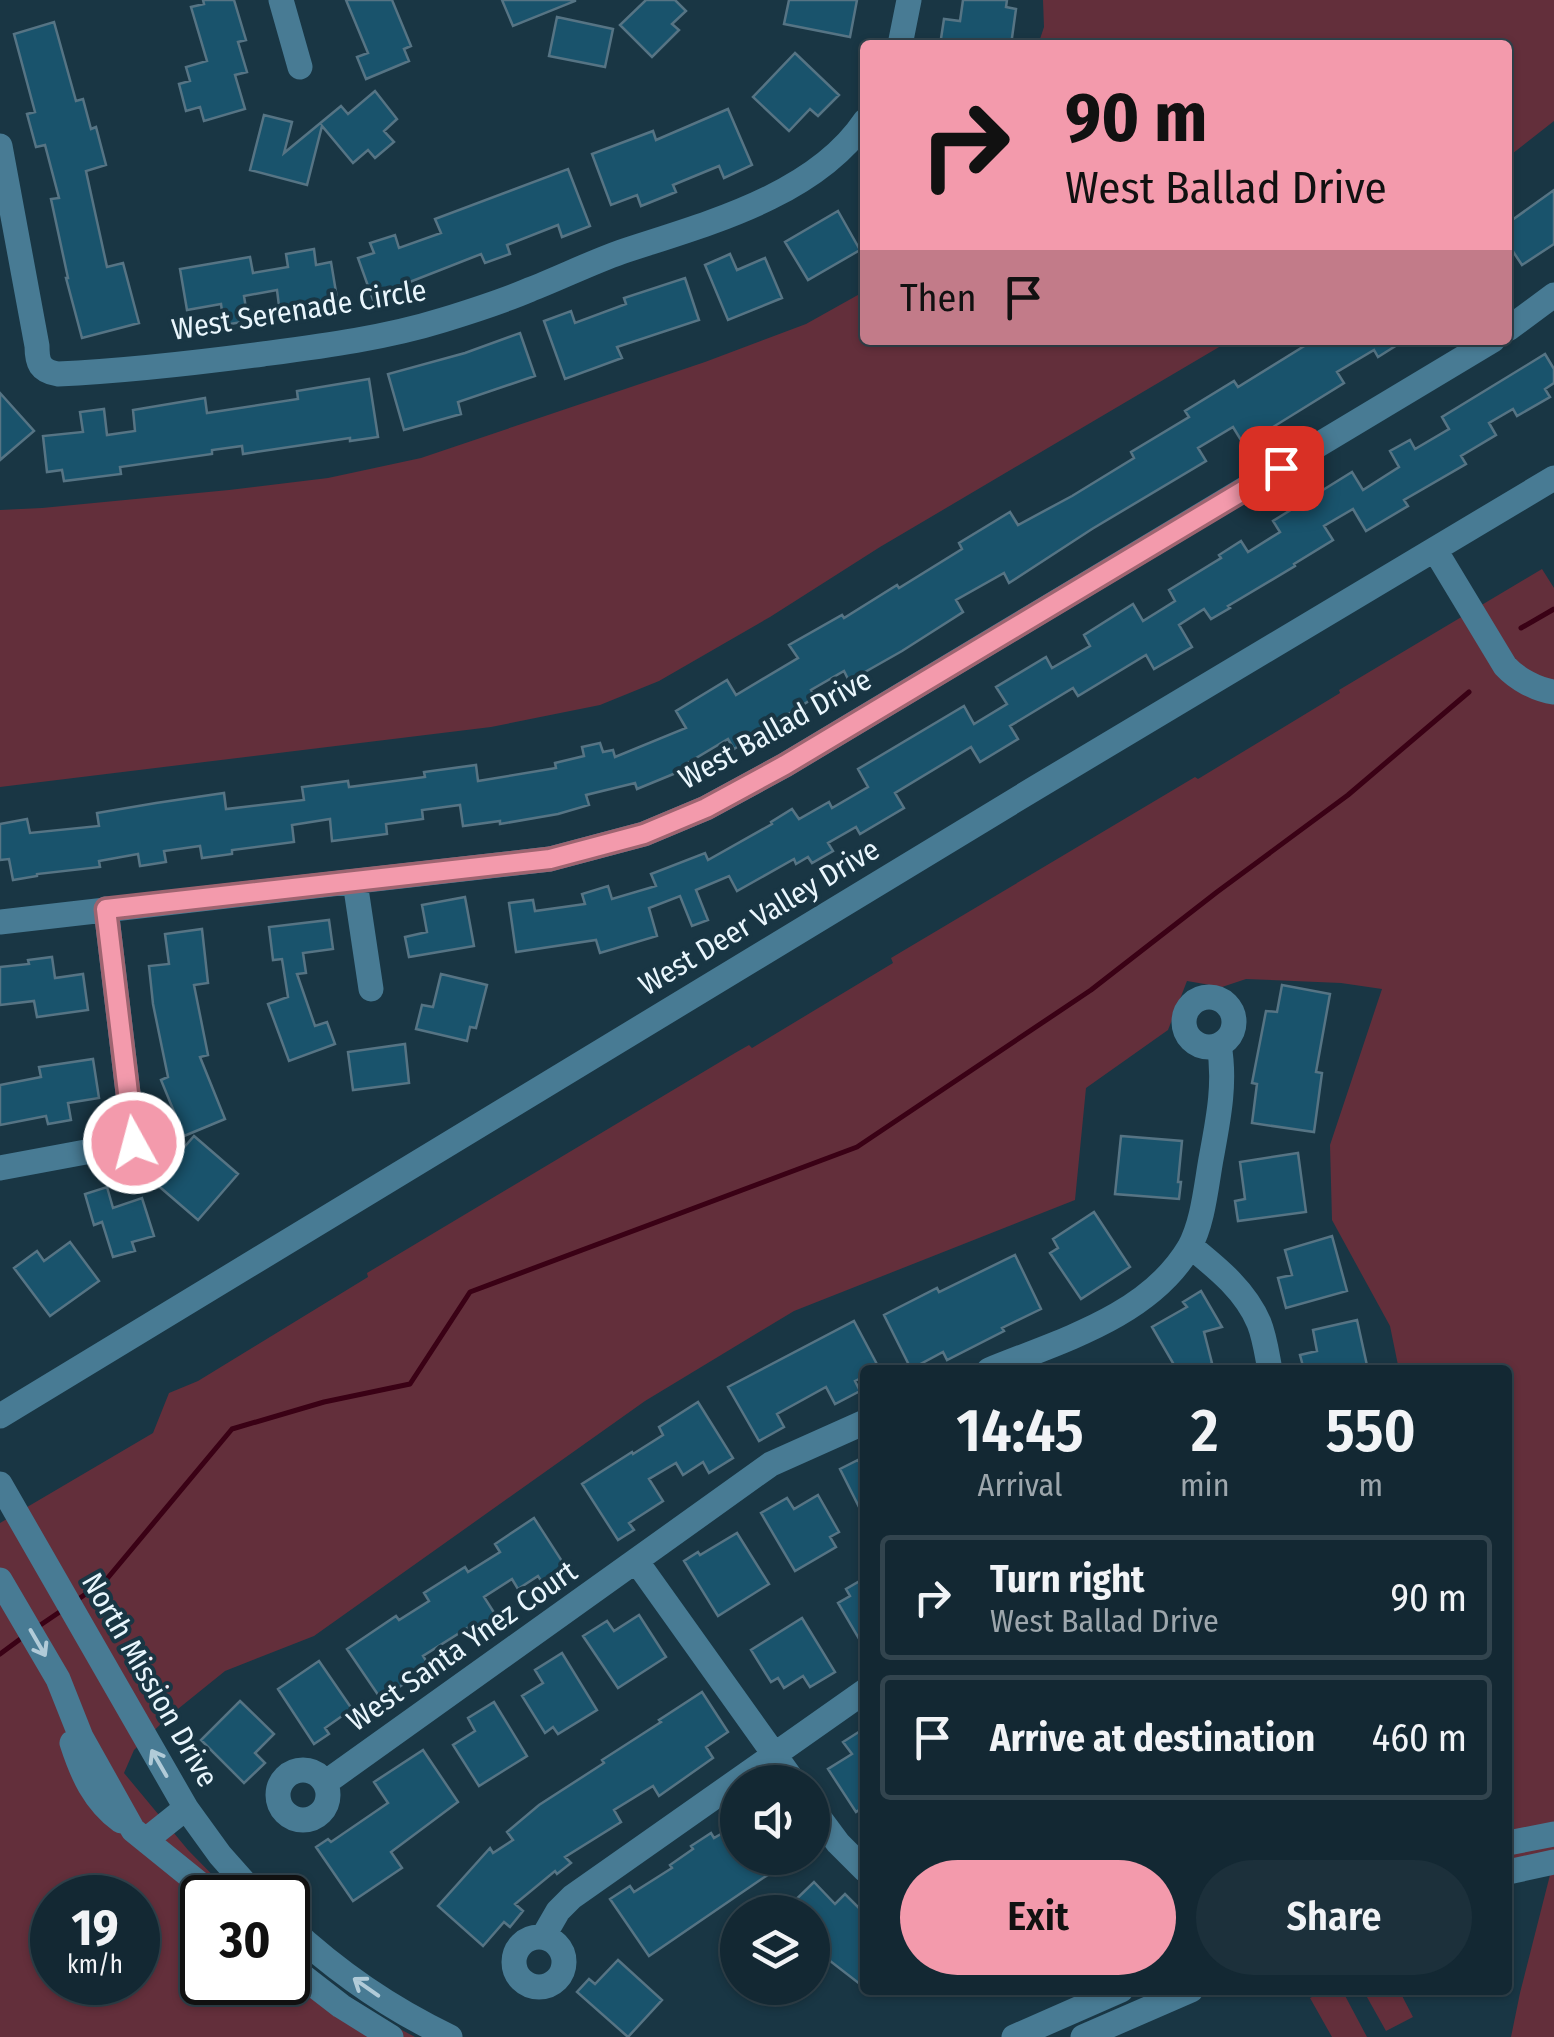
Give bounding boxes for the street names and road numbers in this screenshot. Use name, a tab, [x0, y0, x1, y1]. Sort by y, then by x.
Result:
street label: West Serenade Circle	[169, 272, 429, 348]
street label: West Ballad Drive	[672, 661, 878, 797]
street label: West Deer Valley Drive	[632, 831, 886, 1003]
street label: West Santa Ynez Court	[340, 1553, 584, 1739]
street label: North Mission Drive	[74, 1567, 226, 1793]

